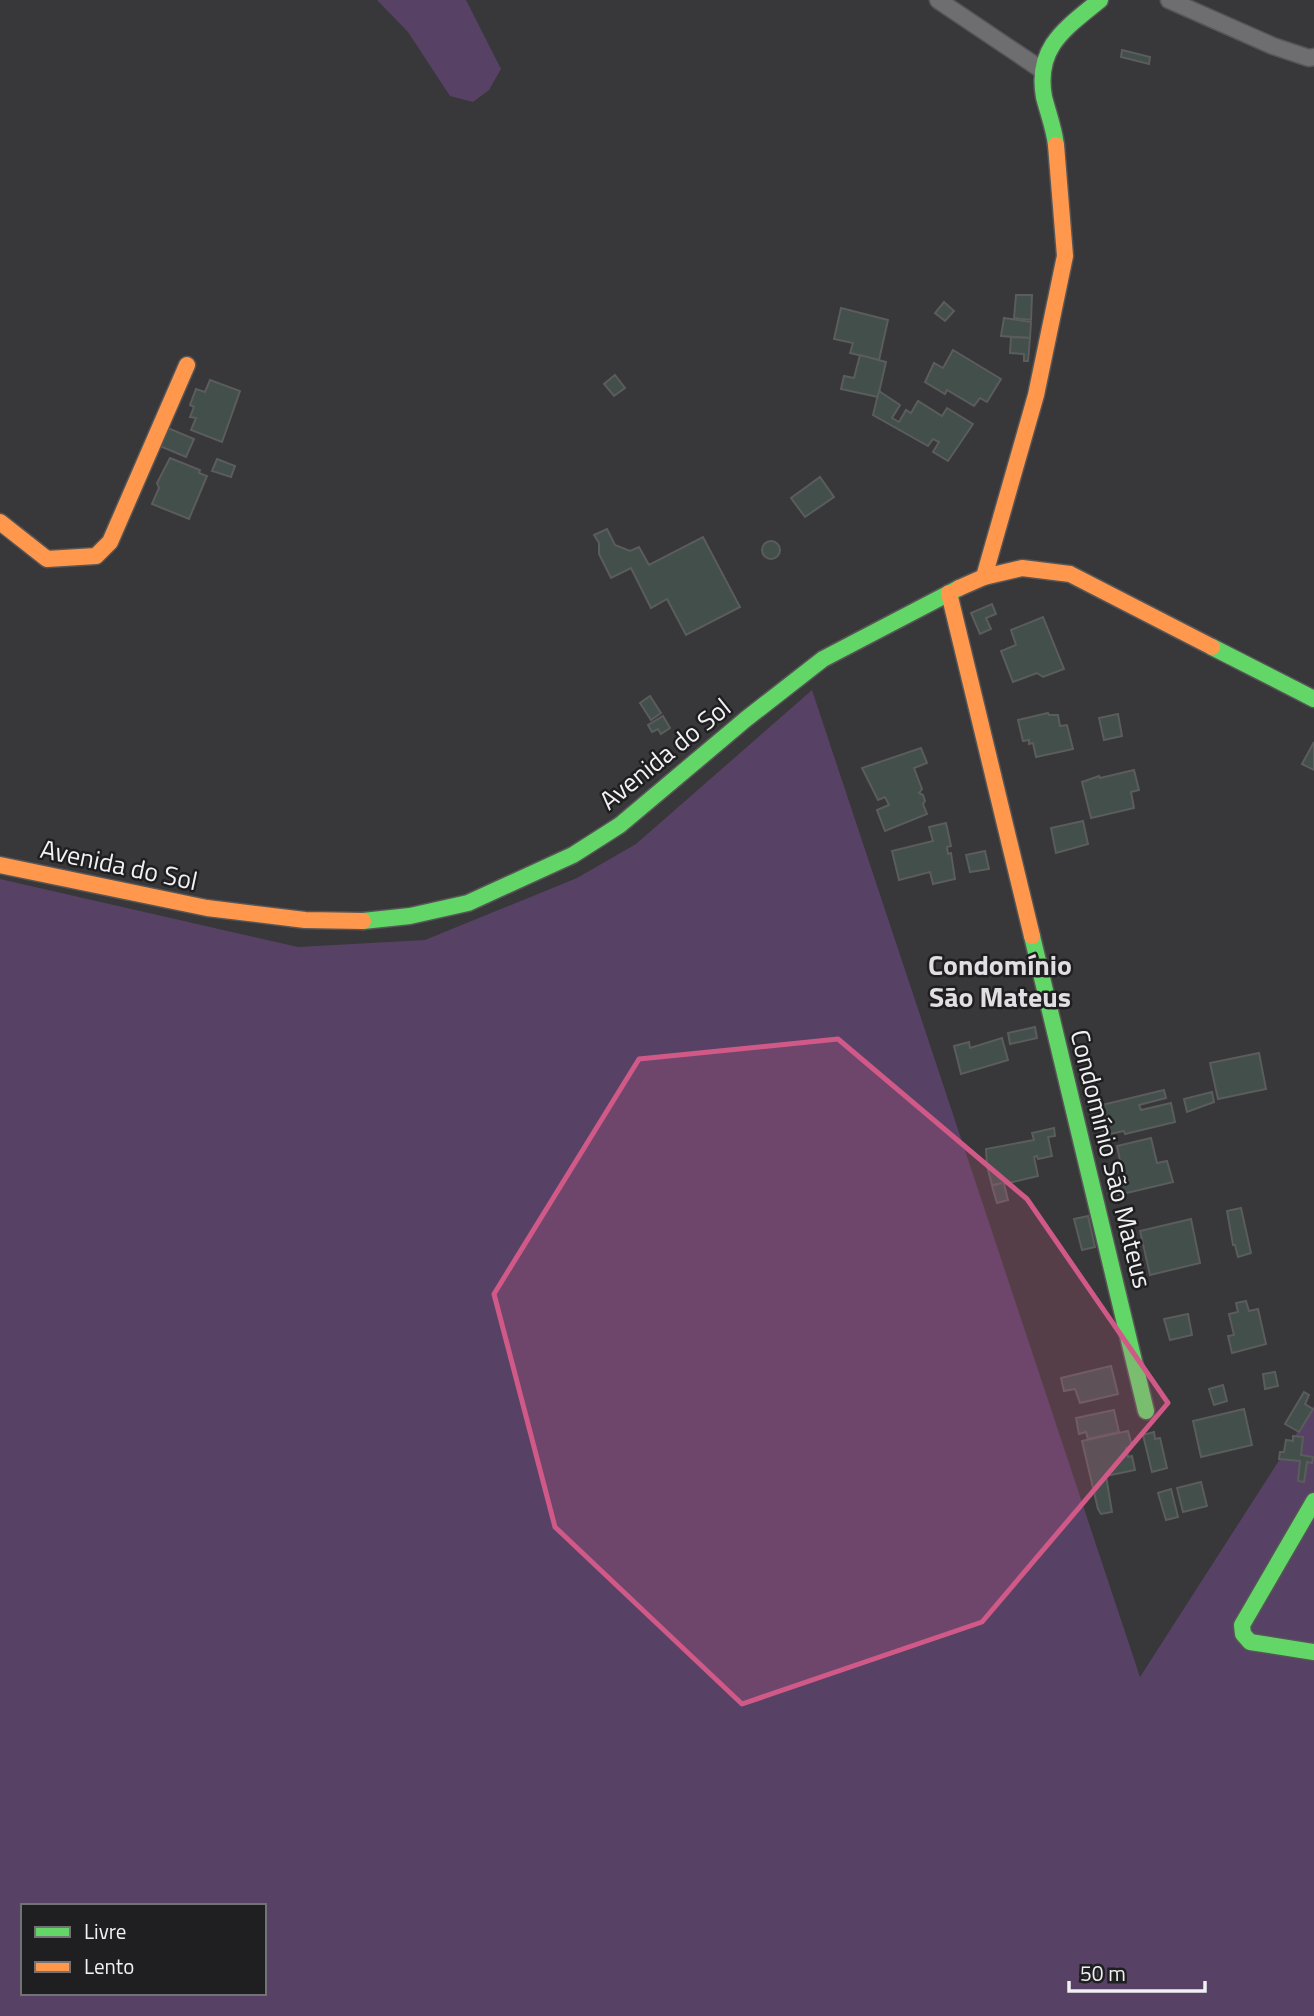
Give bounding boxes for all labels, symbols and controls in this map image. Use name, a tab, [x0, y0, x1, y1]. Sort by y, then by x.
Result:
street label: Avenida do Sol	[590, 688, 739, 819]
street label: Avenida do Sol	[37, 829, 201, 900]
district label: Condomínio São Mateus	[928, 943, 1072, 1018]
street label: Condomínio São Mateus	[1060, 1026, 1162, 1292]
legend	[21, 1904, 266, 1995]
text: Livre	[84, 1915, 126, 1947]
text: Lento	[84, 1950, 134, 1982]
scale bar	[1069, 1950, 1206, 1994]
text: 50 m	[1080, 1957, 1126, 1989]

